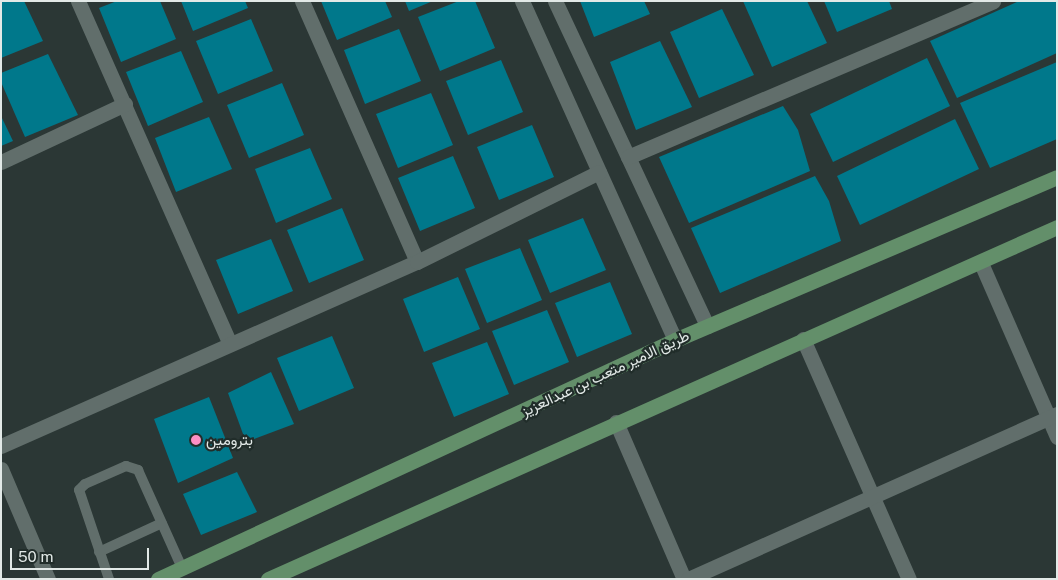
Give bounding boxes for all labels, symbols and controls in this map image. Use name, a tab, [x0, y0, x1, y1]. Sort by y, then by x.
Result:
street label: طريق الامير متعب بن عبدالعزيز	[518, 326, 692, 420]
place label: بترومين	[206, 431, 253, 449]
marker: بترومين	[190, 434, 202, 446]
scale bar	[12, 538, 151, 570]
text: 50 m	[18, 548, 53, 565]

